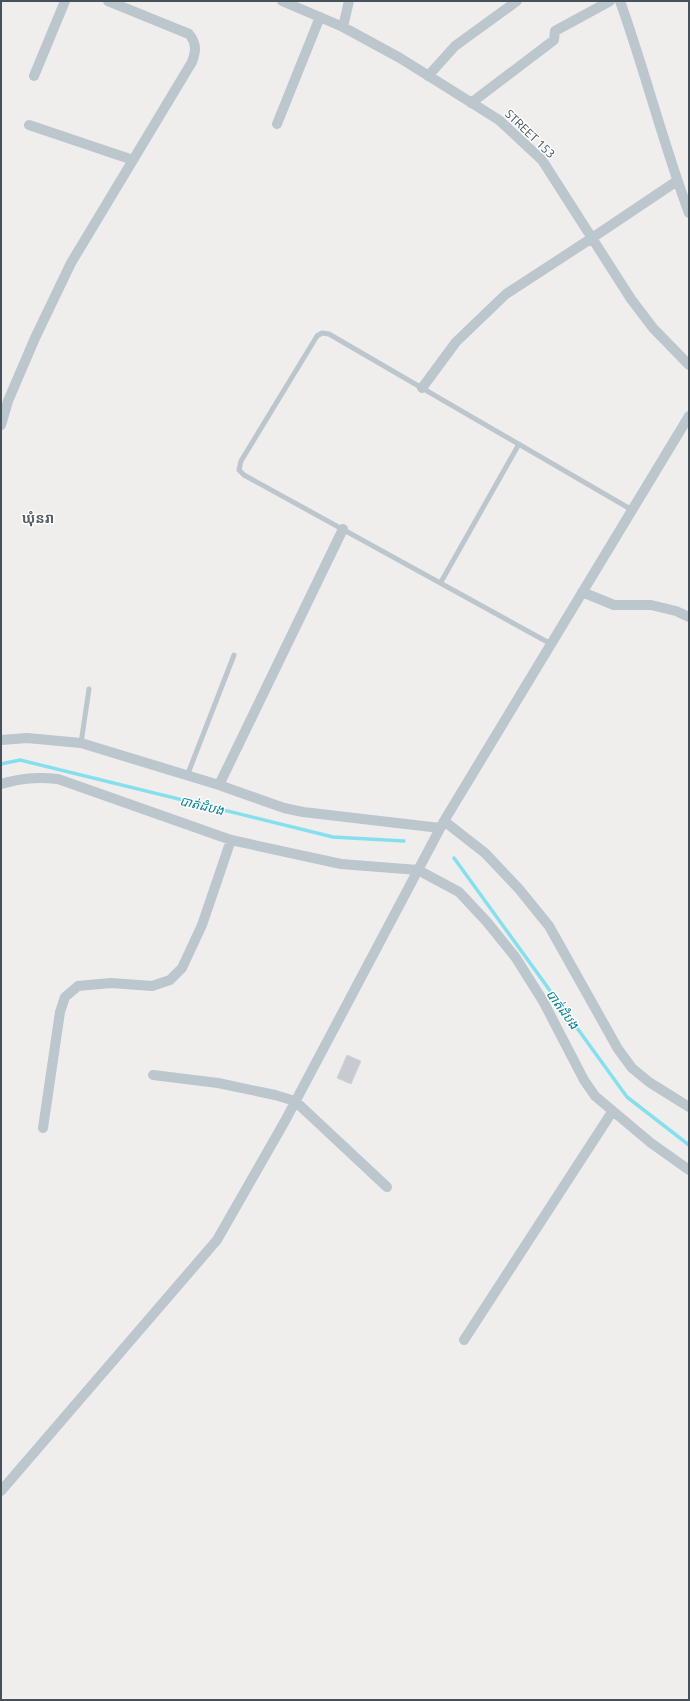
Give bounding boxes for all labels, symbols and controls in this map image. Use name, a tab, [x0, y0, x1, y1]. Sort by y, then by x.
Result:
street label: STREET 153	[503, 107, 558, 160]
district label: ឃុំនរា	[22, 510, 54, 527]
water label: បាត់ដំបង	[178, 793, 226, 817]
water label: បាត់ដំបង	[544, 987, 582, 1032]

